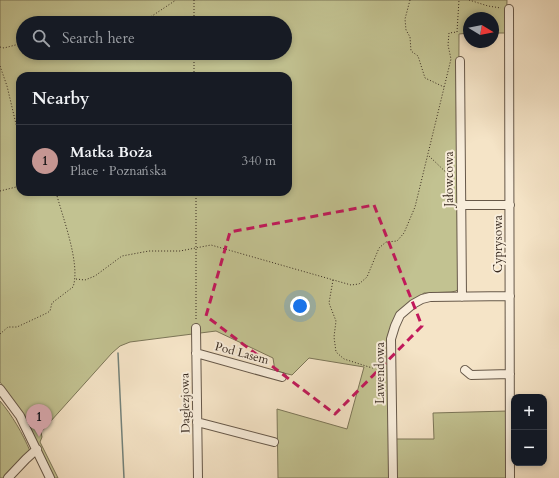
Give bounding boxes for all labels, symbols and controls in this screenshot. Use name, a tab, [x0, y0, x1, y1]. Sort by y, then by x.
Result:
north arrow	[463, 12, 499, 48]
search box	[16, 16, 292, 60]
icon: search	[30, 27, 52, 49]
text: Search here	[62, 28, 135, 48]
text: Nearby	[32, 87, 89, 110]
text: Matka Boża	[70, 142, 152, 162]
street label: Jałowcowa	[441, 150, 457, 209]
text: 1	[42, 152, 48, 170]
text: 340 m	[242, 152, 276, 170]
text: Place · Poznańska	[70, 162, 167, 180]
street label: Cyprysowa	[490, 214, 506, 273]
your location	[290, 296, 310, 316]
street label: Pod Lasem	[213, 338, 272, 368]
street label: Lawendowa	[372, 341, 388, 404]
street label: Daglezjowa	[176, 372, 194, 433]
map controls	[511, 394, 547, 466]
button: +	[511, 394, 547, 430]
pin: 1	[26, 404, 52, 437]
button: −	[511, 430, 547, 466]

